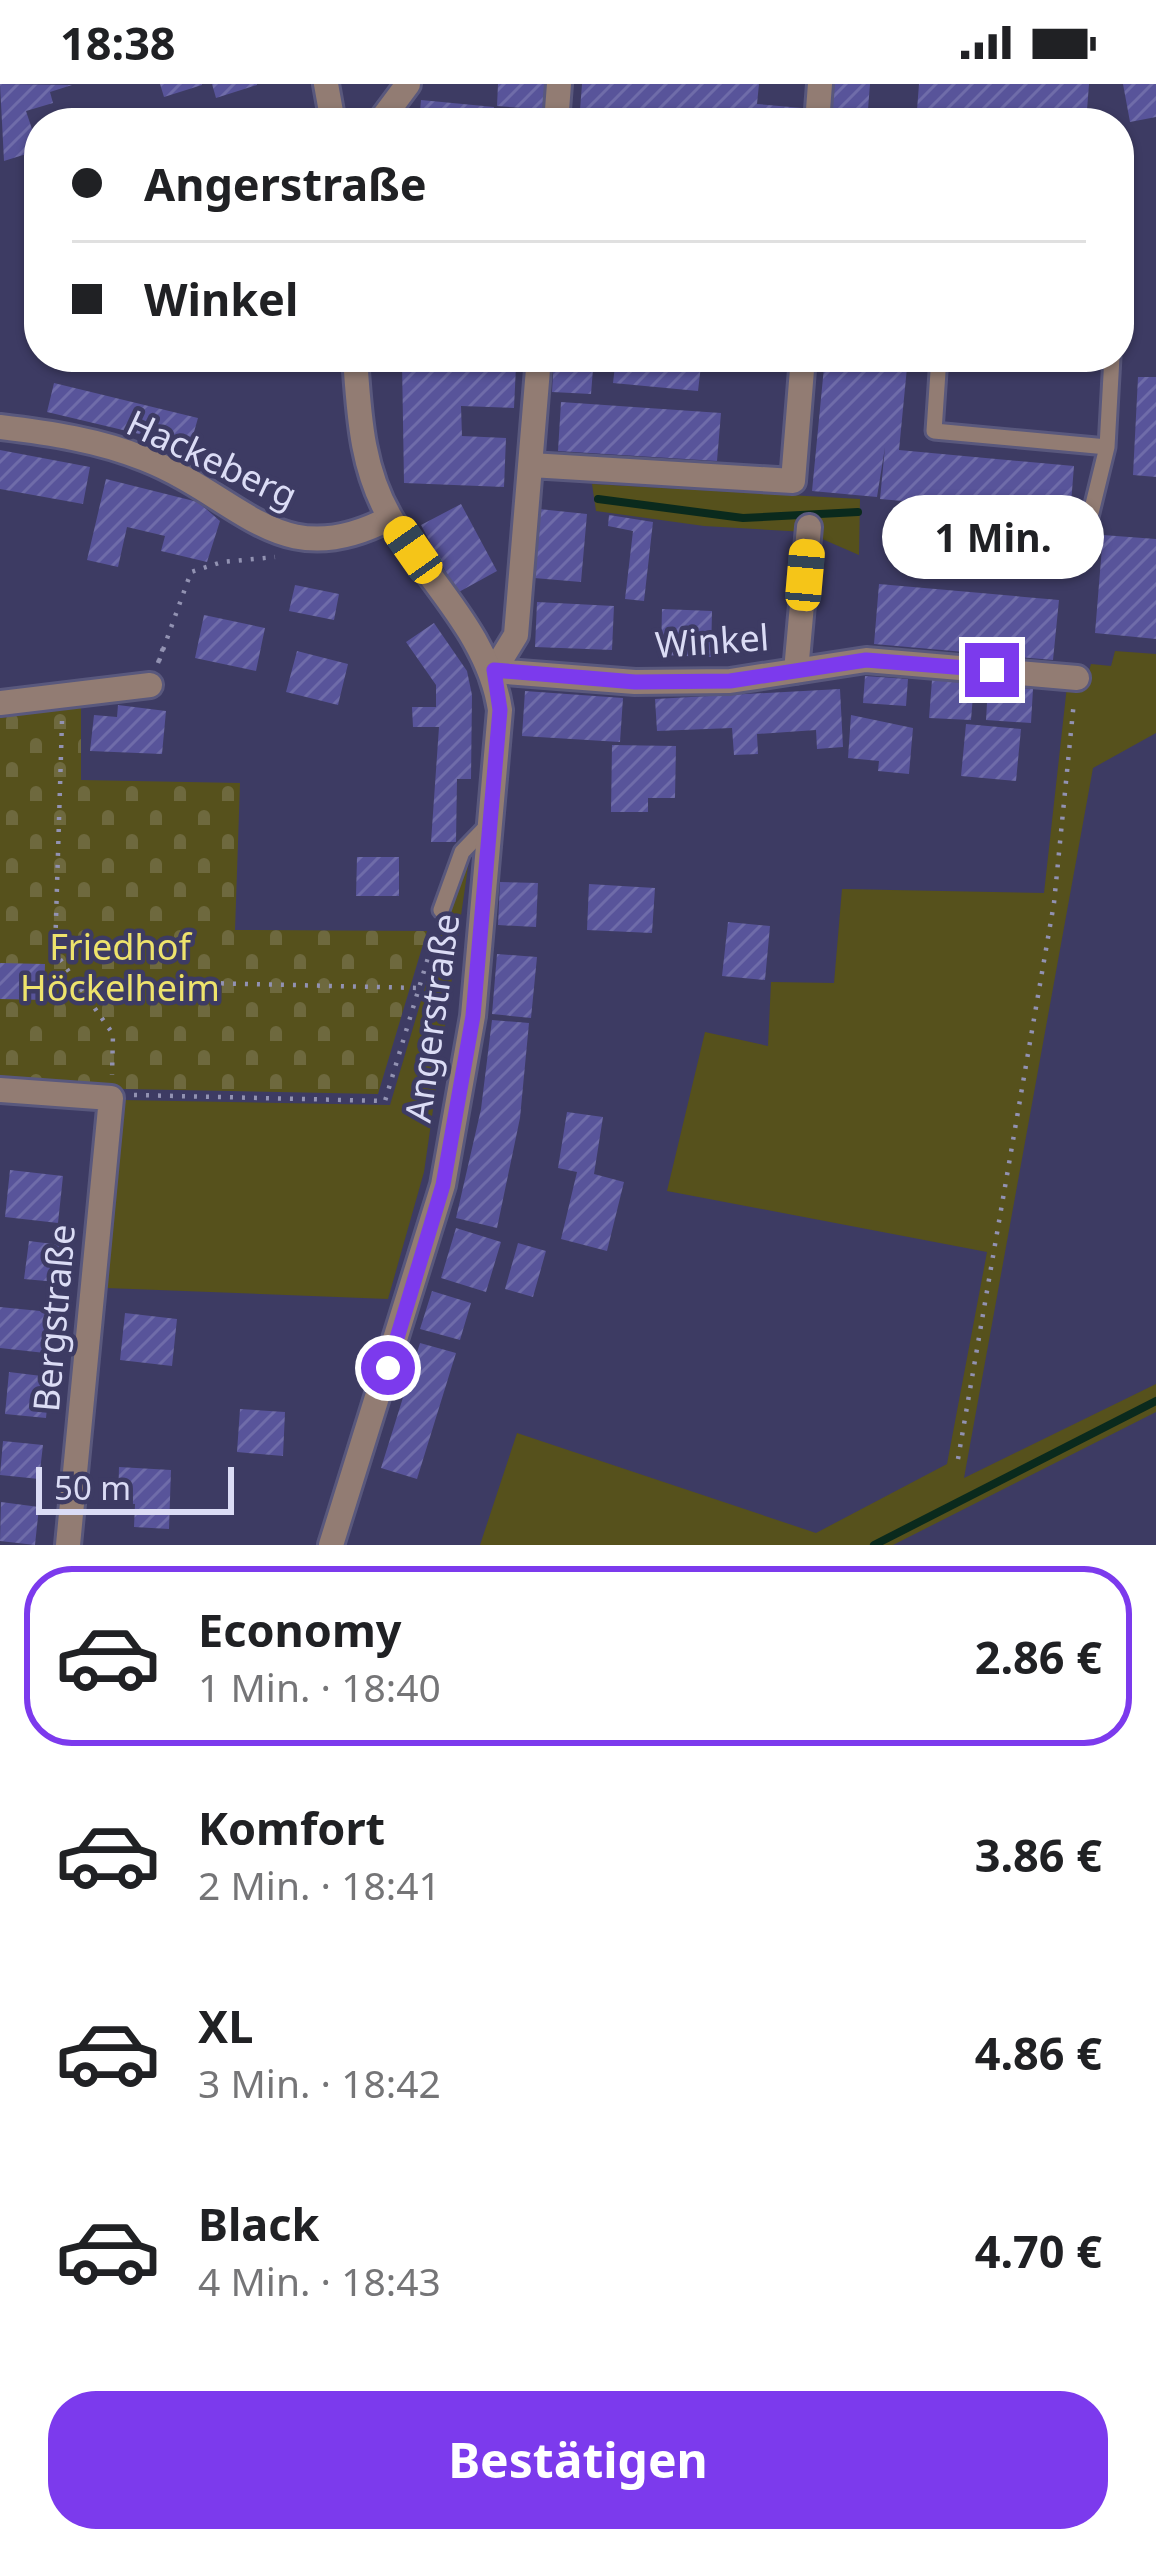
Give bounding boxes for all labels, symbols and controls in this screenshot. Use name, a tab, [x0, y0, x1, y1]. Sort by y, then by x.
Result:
text: 18:38	[60, 12, 176, 73]
text: Angerstraße	[144, 153, 427, 214]
text: Winkel	[144, 268, 298, 329]
street label: Hackeberg	[119, 398, 305, 519]
callout: 1 Min.	[881, 496, 1103, 580]
car	[378, 510, 448, 590]
text: 1 Min.	[934, 510, 1052, 563]
car	[784, 538, 826, 612]
street label: Winkel	[653, 612, 770, 669]
route end	[965, 643, 1019, 697]
street label: Angerstraße	[393, 910, 470, 1125]
park label: Friedhof Höckelheim	[20, 922, 220, 1012]
street label: Bergstraße	[21, 1222, 86, 1414]
route start	[361, 1341, 415, 1395]
scale bar	[36, 1461, 234, 1514]
text: 50 m	[54, 1465, 131, 1510]
text: Economy	[198, 1599, 402, 1660]
icon: car	[54, 1602, 162, 1710]
text: 2.86 €	[975, 1626, 1102, 1687]
text: 1 Min. · 18:40	[198, 1660, 441, 1713]
text: Komfort	[198, 1797, 385, 1858]
icon: car	[54, 1800, 162, 1908]
text: 3.86 €	[975, 1824, 1102, 1885]
text: 2 Min. · 18:41	[198, 1858, 441, 1911]
text: XL	[198, 1995, 253, 2056]
icon: car	[54, 1998, 162, 2106]
text: 4.86 €	[975, 2022, 1102, 2083]
text: 3 Min. · 18:42	[198, 2056, 441, 2109]
text: Black	[198, 2193, 319, 2254]
icon: car	[54, 2196, 162, 2304]
text: 4.70 €	[975, 2220, 1102, 2281]
text: 4 Min. · 18:43	[198, 2254, 441, 2307]
button: Bestätigen	[48, 2391, 1108, 2529]

